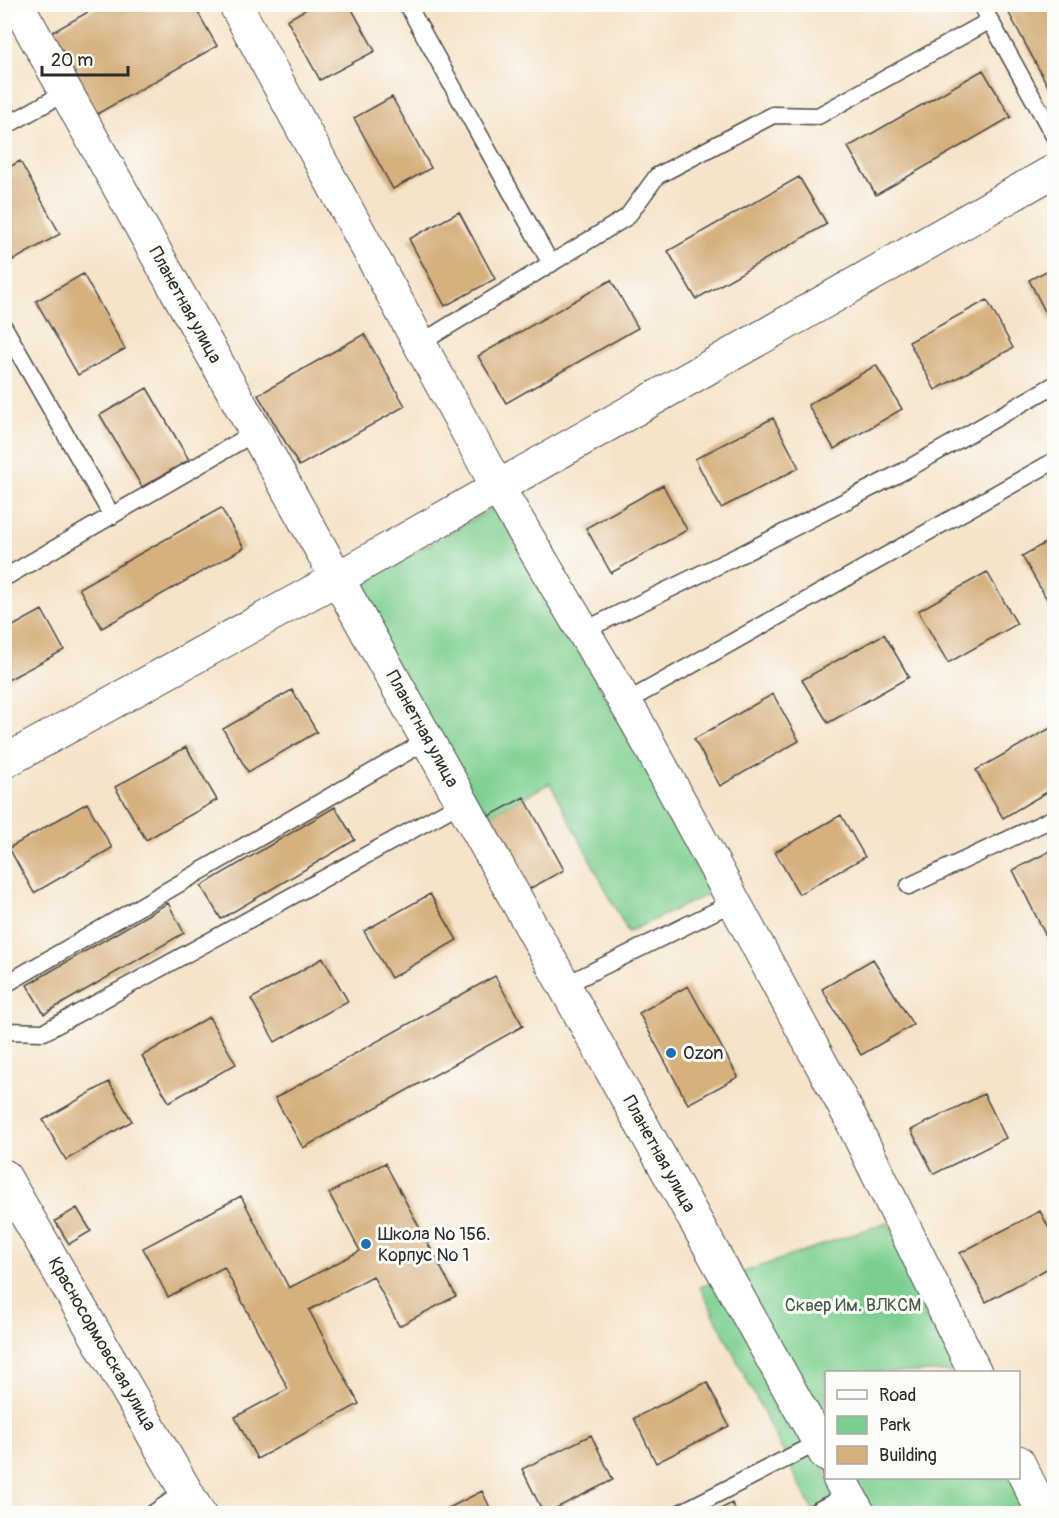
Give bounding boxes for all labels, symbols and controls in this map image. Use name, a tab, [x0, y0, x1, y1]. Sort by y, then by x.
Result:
scale bar	[42, 39, 128, 77]
text: 20 m	[51, 49, 93, 72]
street label: Планетная улица	[143, 243, 227, 367]
street label: Планетная улица	[380, 667, 464, 791]
place label: Ozon	[683, 1042, 723, 1065]
marker: Ozon	[664, 1046, 678, 1060]
street label: Планетная улица	[617, 1092, 701, 1216]
place label: Школа № 156. Корпус № 1	[378, 1223, 490, 1267]
marker: Школа № 156. Корпус № 1	[359, 1237, 373, 1251]
street label: Красносормовская улица	[43, 1253, 161, 1435]
park label: Сквер Им. ВЛКСМ	[785, 1294, 921, 1317]
legend	[825, 1371, 1020, 1479]
text: Road	[879, 1384, 916, 1407]
text: Park	[879, 1414, 911, 1437]
text: Building	[879, 1444, 937, 1467]

